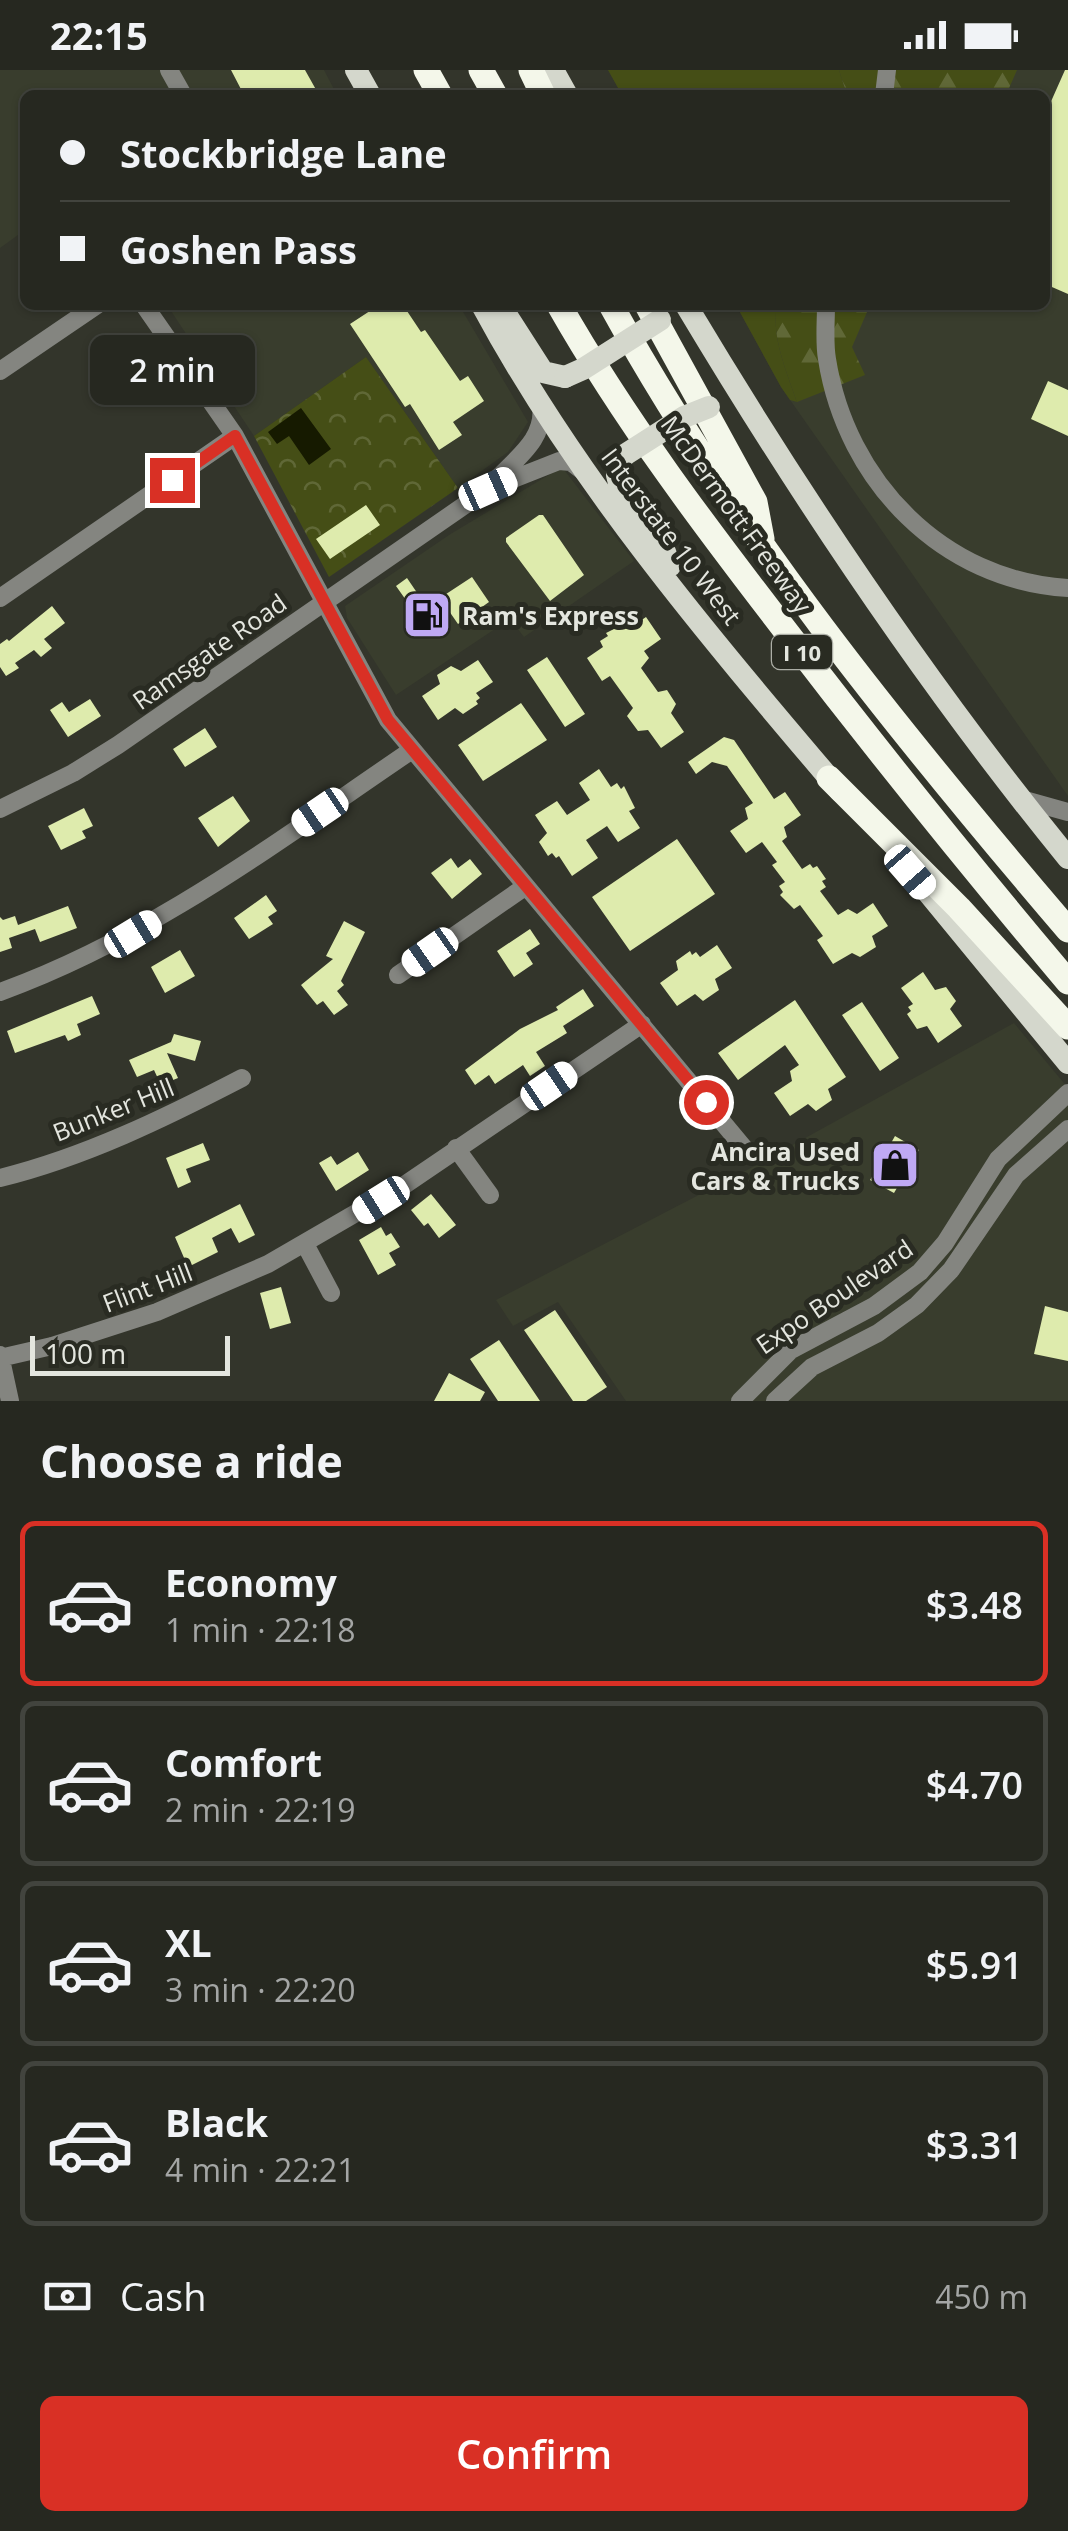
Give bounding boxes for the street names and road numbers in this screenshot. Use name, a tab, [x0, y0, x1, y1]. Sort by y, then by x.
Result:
street label: McDermott Freeway	[654, 408, 820, 620]
street label: Interstate 10 West	[594, 441, 750, 631]
street label: Ramsgate Road	[125, 585, 293, 717]
road number: I 10	[772, 635, 832, 669]
street label: Bunker Hill	[47, 1069, 179, 1149]
street label: Expo Boulevard	[749, 1231, 919, 1361]
street label: Flint Hill	[97, 1254, 197, 1320]

